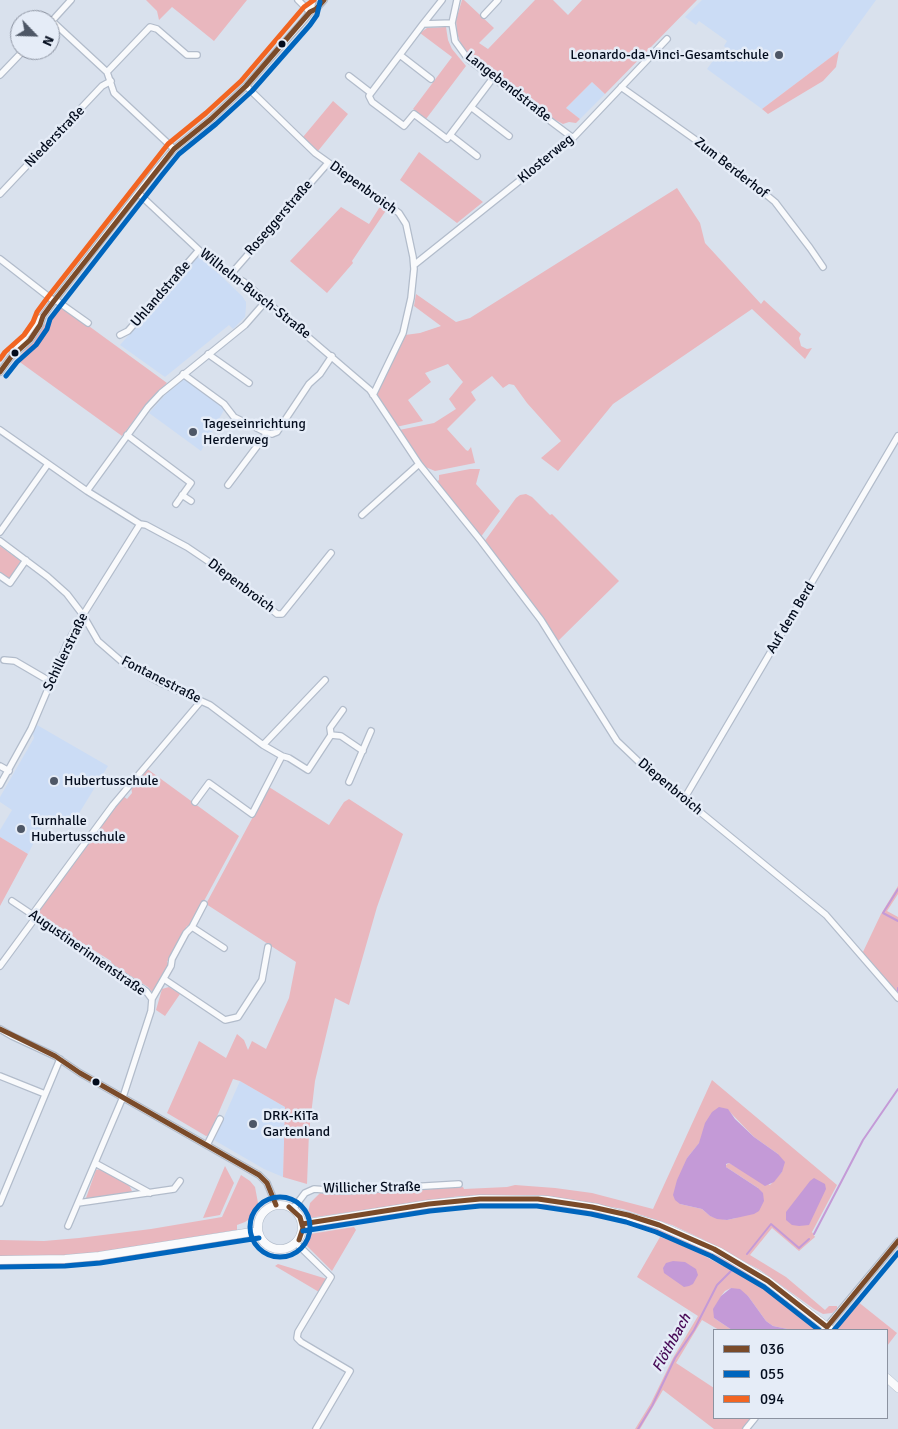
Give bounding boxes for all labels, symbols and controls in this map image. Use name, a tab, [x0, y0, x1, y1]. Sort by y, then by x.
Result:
north arrow	[10, 10, 60, 60]
text: N	[38, 33, 58, 49]
unlabelled marker	[277, 39, 287, 49]
place label: Leonardo-da-Vinci-Gesamtschule	[570, 47, 769, 63]
street label: Langebendstraße	[462, 48, 554, 126]
marker: Leonardo-da-Vinci-Gesamtschule	[773, 49, 785, 61]
street label: Niederstraße	[22, 103, 88, 171]
street label: Klosterweg	[515, 131, 577, 187]
street label: Zum Berderhof	[691, 134, 771, 202]
street label: Diepenbroich	[326, 158, 400, 218]
street label: Roseggerstraße	[242, 177, 316, 259]
street label: Wilhelm-Busch-Straße	[196, 245, 314, 343]
street label: Uhlandstraße	[128, 257, 194, 331]
unlabelled marker	[10, 348, 20, 358]
place label: Tageseinrichtung Herderweg	[203, 416, 306, 448]
marker: Tageseinrichtung Herderweg	[187, 426, 199, 438]
street label: Diepenbroich	[204, 555, 278, 617]
street label: Auf dem Berd	[763, 579, 819, 657]
street label: Schillerstraße	[40, 610, 92, 694]
street label: Fontanestraße	[118, 653, 204, 707]
street label: Diepenbroich	[634, 755, 706, 819]
place label: Hubertusschule	[64, 773, 159, 789]
marker: Hubertusschule	[48, 775, 60, 787]
place label: Turnhalle Hubertusschule	[31, 813, 126, 846]
marker: Turnhalle Hubertusschule	[15, 823, 27, 835]
street label: Augustinerinnenstraße	[25, 906, 149, 1000]
unlabelled marker	[91, 1077, 101, 1087]
place label: DRK-KiTa Gartenland	[263, 1108, 330, 1140]
marker: DRK-KiTa Gartenland	[247, 1118, 259, 1130]
street label: Willicher Straße	[323, 1179, 421, 1197]
water label: Flöthbach	[649, 1311, 695, 1375]
legend	[713, 1329, 888, 1419]
text: 036	[760, 1340, 784, 1358]
text: 055	[760, 1365, 784, 1383]
text: 094	[760, 1390, 784, 1408]

